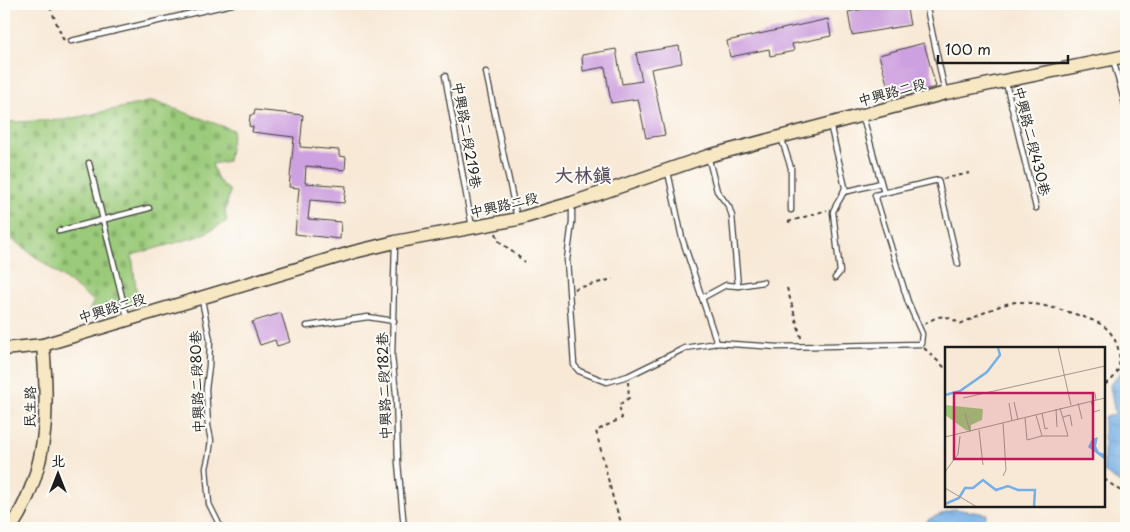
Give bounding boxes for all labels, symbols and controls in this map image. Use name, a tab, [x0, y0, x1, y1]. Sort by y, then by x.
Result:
scale bar	[938, 32, 1068, 64]
text: 100 m	[945, 37, 991, 60]
street label: 中興路二段	[855, 72, 928, 111]
street label: 中興路二段219巷	[448, 80, 487, 191]
street label: 中興路二段430巷	[1009, 84, 1057, 199]
district label: 大林鎮	[554, 160, 612, 188]
street label: 中興路二段	[467, 186, 540, 223]
street label: 中興路二段	[75, 287, 148, 328]
street label: 中興路二段80巷	[184, 329, 209, 434]
street label: 中興路二段182巷	[371, 331, 396, 440]
inset map	[945, 347, 1105, 507]
street label: 民生路	[19, 386, 40, 428]
north arrow	[32, 450, 82, 500]
text: 北	[51, 450, 65, 471]

